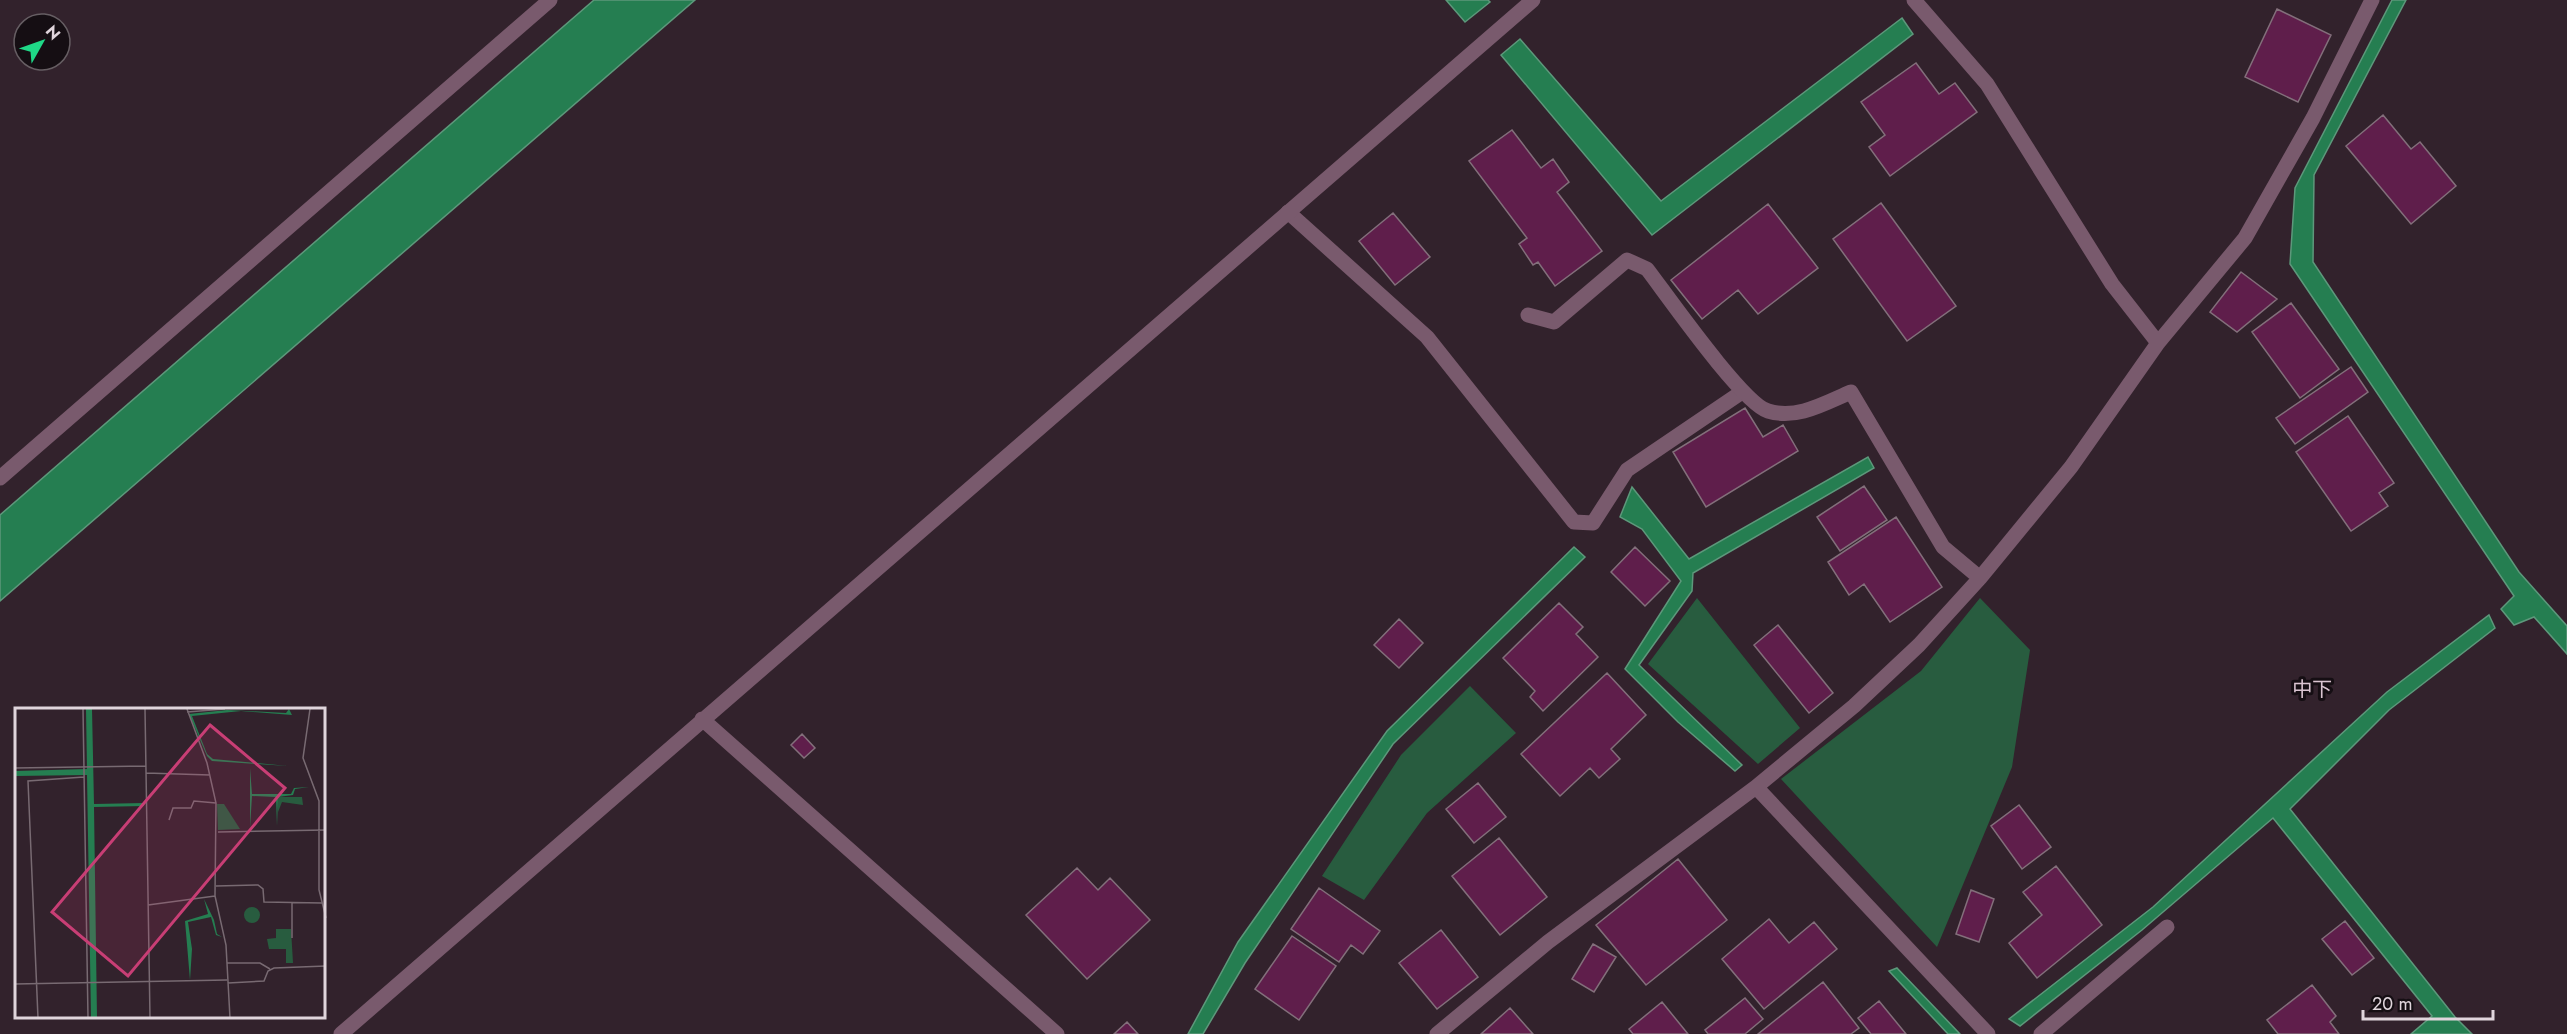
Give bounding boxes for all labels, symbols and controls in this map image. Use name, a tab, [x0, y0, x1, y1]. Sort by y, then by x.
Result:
north arrow	[12, 12, 72, 72]
text: N	[40, 20, 66, 45]
district label: 中下	[2292, 675, 2332, 704]
inset map	[15, 708, 326, 1019]
scale bar	[2363, 983, 2494, 1021]
text: 20 m	[2372, 991, 2412, 1017]

